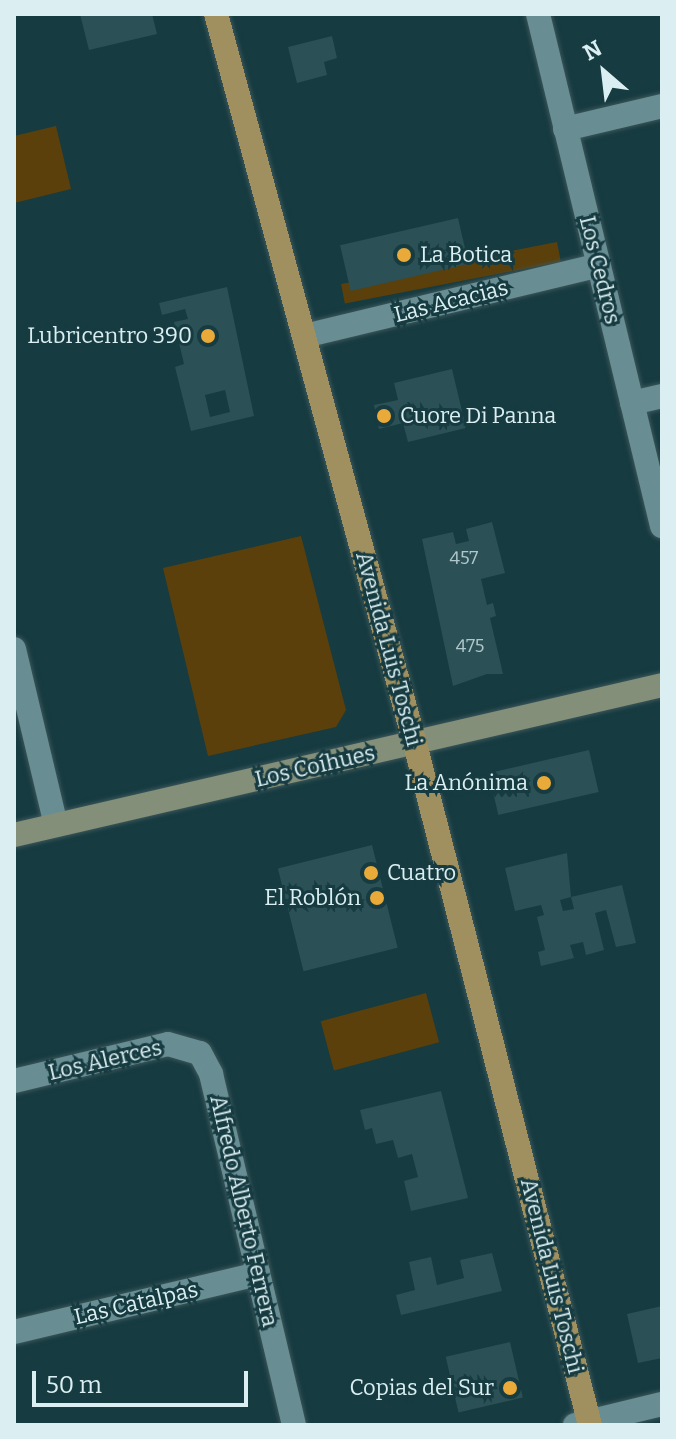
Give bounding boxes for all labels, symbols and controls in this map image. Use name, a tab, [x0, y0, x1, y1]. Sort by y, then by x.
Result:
north arrow	[564, 32, 644, 112]
text: N	[579, 34, 606, 66]
street label: Los Cedros	[574, 213, 626, 327]
place label: La Botica	[420, 242, 512, 268]
marker: La Botica	[395, 246, 413, 264]
street label: Las Acacias	[391, 274, 511, 328]
place label: Lubricentro 390	[27, 323, 192, 349]
marker: Lubricentro 390	[199, 327, 217, 345]
place label: Cuore Di Panna	[400, 403, 556, 429]
marker: Cuore Di Panna	[375, 407, 393, 425]
house number: 457	[450, 547, 478, 569]
street label: Avenida Luis Toschi	[350, 549, 428, 749]
house number: 475	[456, 635, 484, 657]
street label: Los Coíhues	[252, 739, 378, 793]
place label: La Anónima	[404, 770, 528, 796]
marker: La Anónima	[535, 774, 553, 792]
place label: Cuatro	[387, 860, 456, 886]
marker: Cuatro	[362, 864, 380, 882]
place label: El Roblón	[264, 885, 361, 911]
marker: El Roblón	[368, 889, 386, 907]
street label: Los Alerces	[46, 1034, 164, 1086]
street label: Alfredo Alberto Ferrera	[204, 1093, 284, 1329]
street label: Avenida Luis Toschi	[515, 1176, 589, 1376]
street label: Las Catalpas	[71, 1276, 201, 1330]
scale bar	[36, 1355, 252, 1405]
text: 50 m	[46, 1371, 102, 1399]
place label: Copias del Sur	[349, 1375, 494, 1401]
marker: Copias del Sur	[501, 1379, 519, 1397]

